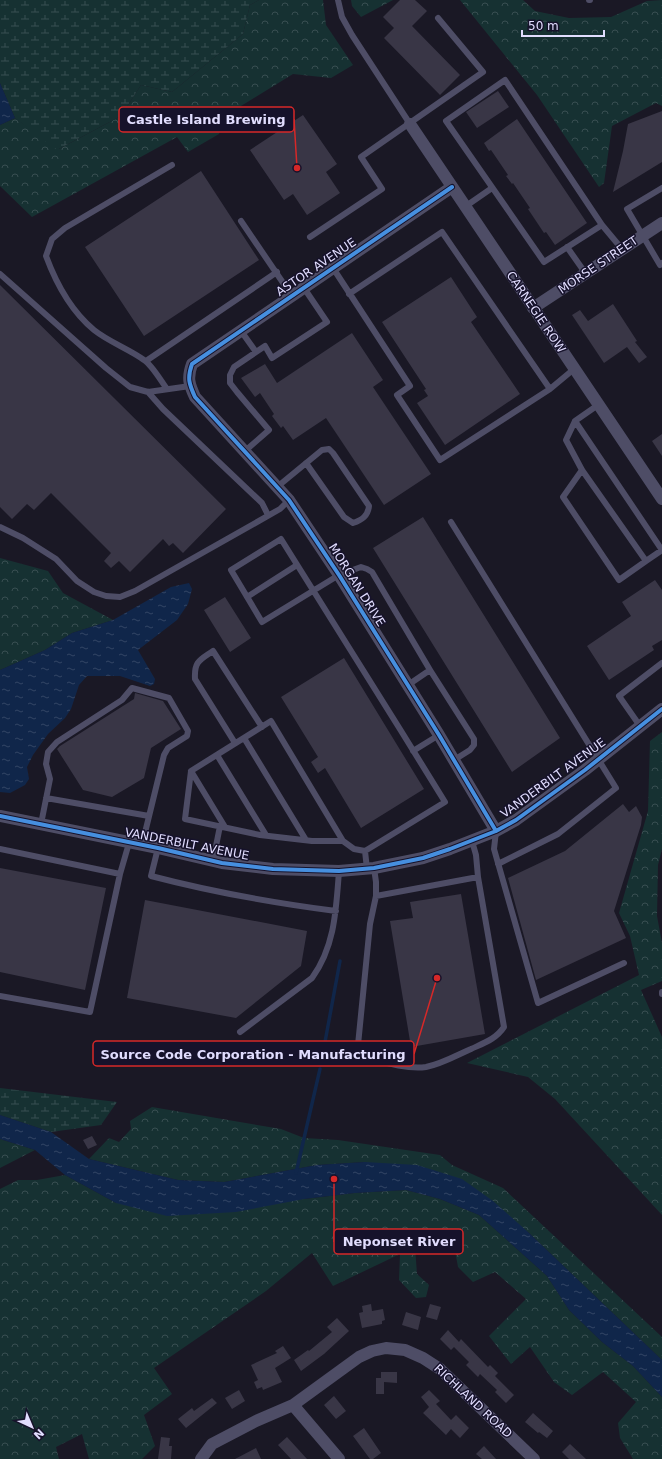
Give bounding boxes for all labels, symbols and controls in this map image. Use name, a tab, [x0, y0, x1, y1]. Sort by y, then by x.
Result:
scale bar	[522, 12, 604, 38]
text: 50 m	[528, 19, 559, 33]
callout: Castle Island Brewing	[119, 107, 294, 132]
text: Castle Island Brewing	[126, 112, 286, 127]
street label: MORSE STREET	[556, 233, 641, 297]
street label: ASTOR AVENUE	[273, 235, 359, 299]
street label: CARNEGIE ROW	[504, 269, 569, 356]
street label: MORGAN DRIVE	[326, 541, 388, 629]
street label: VANDERBILT AVENUE	[498, 735, 608, 821]
street label: VANDERBILT AVENUE	[124, 825, 250, 863]
callout: Source Code Corporation - Manufacturing	[93, 1041, 414, 1066]
text: Source Code Corporation - Manufacturing	[101, 1047, 406, 1062]
callout: Neponset River	[334, 1229, 463, 1254]
text: Neponset River	[343, 1234, 456, 1249]
street label: RICHLAND ROAD	[431, 1361, 515, 1441]
north arrow	[12, 1407, 52, 1447]
text: N	[31, 1426, 46, 1442]

